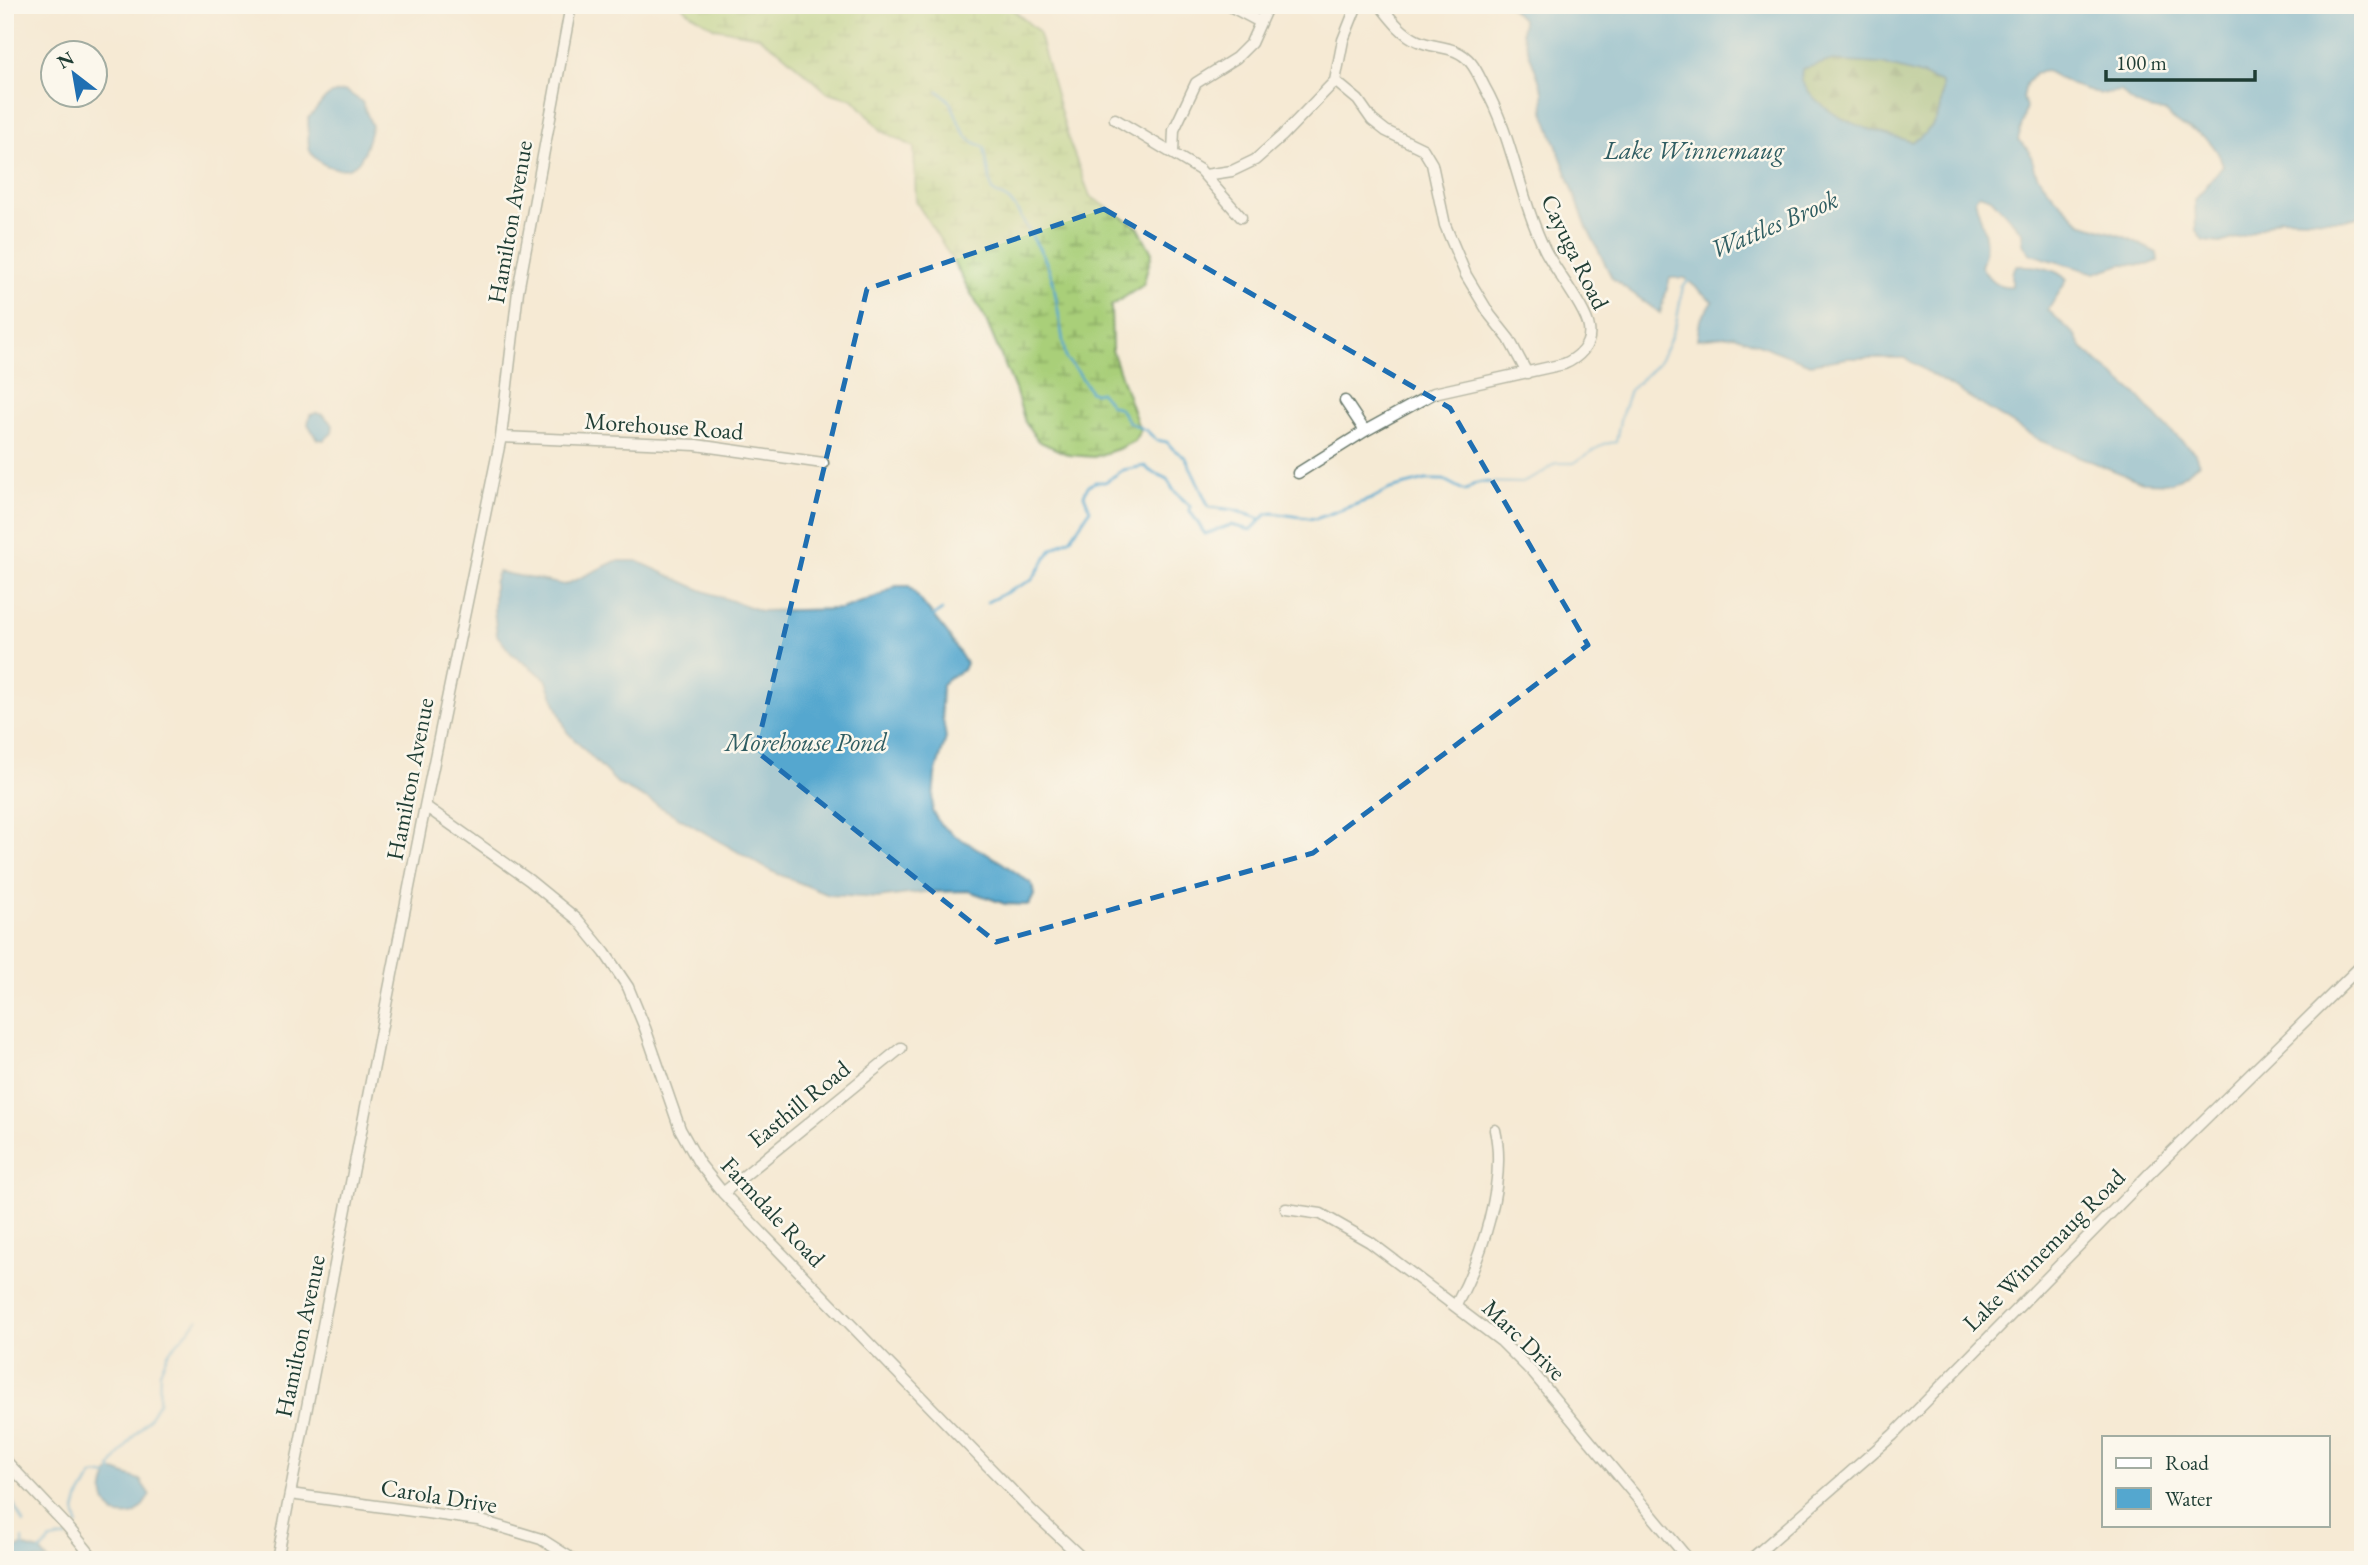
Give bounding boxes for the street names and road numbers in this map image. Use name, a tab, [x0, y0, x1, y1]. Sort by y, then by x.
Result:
street label: Hamilton Avenue	[480, 138, 539, 306]
street label: Cayuga Road	[1534, 189, 1617, 315]
street label: Morehouse Road	[583, 404, 745, 447]
street label: Hamilton Avenue	[379, 695, 440, 863]
street label: Easthill Road	[741, 1052, 857, 1154]
street label: Farmdale Road	[714, 1150, 833, 1274]
street label: Lake Winnemaug Road	[1956, 1161, 2132, 1337]
street label: Hamilton Avenue	[267, 1252, 332, 1420]
street label: Marc Drive	[1476, 1292, 1573, 1387]
street label: Carola Drive	[379, 1471, 500, 1520]

